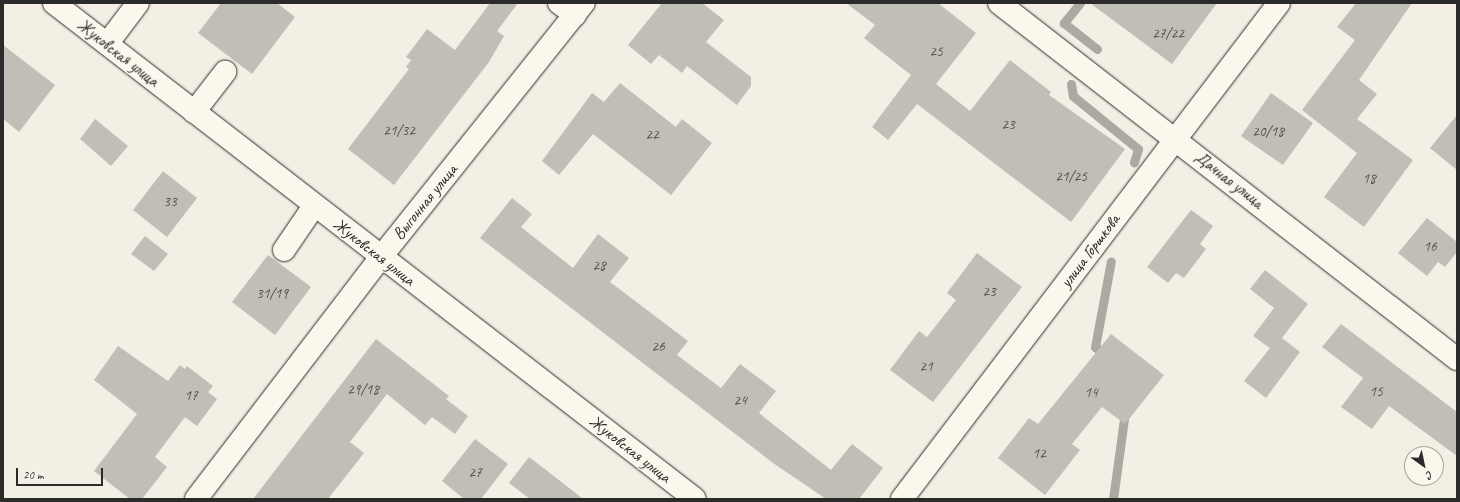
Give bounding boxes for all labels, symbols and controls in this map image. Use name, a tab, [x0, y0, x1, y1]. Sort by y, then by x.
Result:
street label: Жуковская улица	[73, 14, 163, 92]
house number: 27/22	[1152, 25, 1184, 43]
house number: 25	[929, 43, 943, 61]
house number: 23	[1001, 116, 1015, 134]
house number: 21/32	[383, 122, 415, 140]
house number: 20/18	[1252, 123, 1284, 141]
house number: 22	[645, 126, 659, 144]
street label: Дачная улица	[1191, 147, 1267, 213]
street label: Выгонная улица	[388, 160, 462, 244]
house number: 21/25	[1055, 168, 1087, 186]
house number: 18	[1362, 170, 1376, 188]
house number: 33	[163, 193, 177, 211]
street label: улица Горшкова	[1056, 211, 1124, 291]
street label: Жуковская улица	[329, 213, 419, 291]
house number: 16	[1423, 238, 1437, 256]
house number: 28	[592, 257, 606, 275]
house number: 23	[982, 283, 996, 301]
house number: 31/19	[256, 285, 288, 303]
house number: 26	[651, 338, 665, 356]
house number: 21	[919, 358, 933, 376]
house number: 29/18	[347, 381, 379, 399]
house number: 15	[1369, 383, 1383, 401]
house number: 14	[1084, 384, 1098, 402]
house number: 17	[184, 387, 198, 405]
house number: 24	[733, 392, 747, 410]
street label: Жуковская улица	[585, 410, 675, 488]
house number: 12	[1032, 445, 1046, 463]
north arrow	[1404, 446, 1444, 486]
scale bar	[18, 460, 105, 486]
house number: 27	[468, 464, 482, 482]
text: 20 m	[23, 467, 43, 483]
text: С	[1424, 468, 1436, 483]

